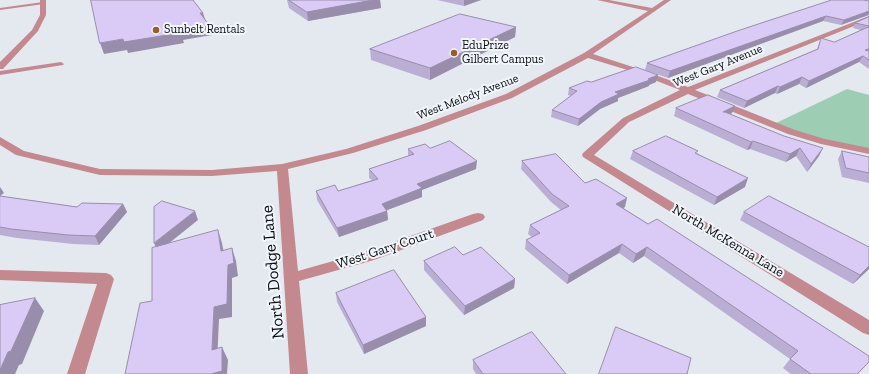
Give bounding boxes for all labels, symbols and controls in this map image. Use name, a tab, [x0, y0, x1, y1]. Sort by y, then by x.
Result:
place label: Sunbelt Rentals	[164, 23, 245, 37]
marker: Sunbelt Rentals	[151, 25, 161, 35]
place label: EduPrize Gilbert Campus	[462, 39, 544, 67]
street label: West Gary Avenue	[671, 42, 765, 90]
marker: EduPrize Gilbert Campus	[449, 48, 459, 58]
street label: West Melody Avenue	[415, 71, 521, 123]
street label: North McKenna Lane	[669, 201, 787, 281]
street label: North Dodge Lane	[257, 204, 289, 340]
street label: West Gary Court	[334, 225, 436, 273]

